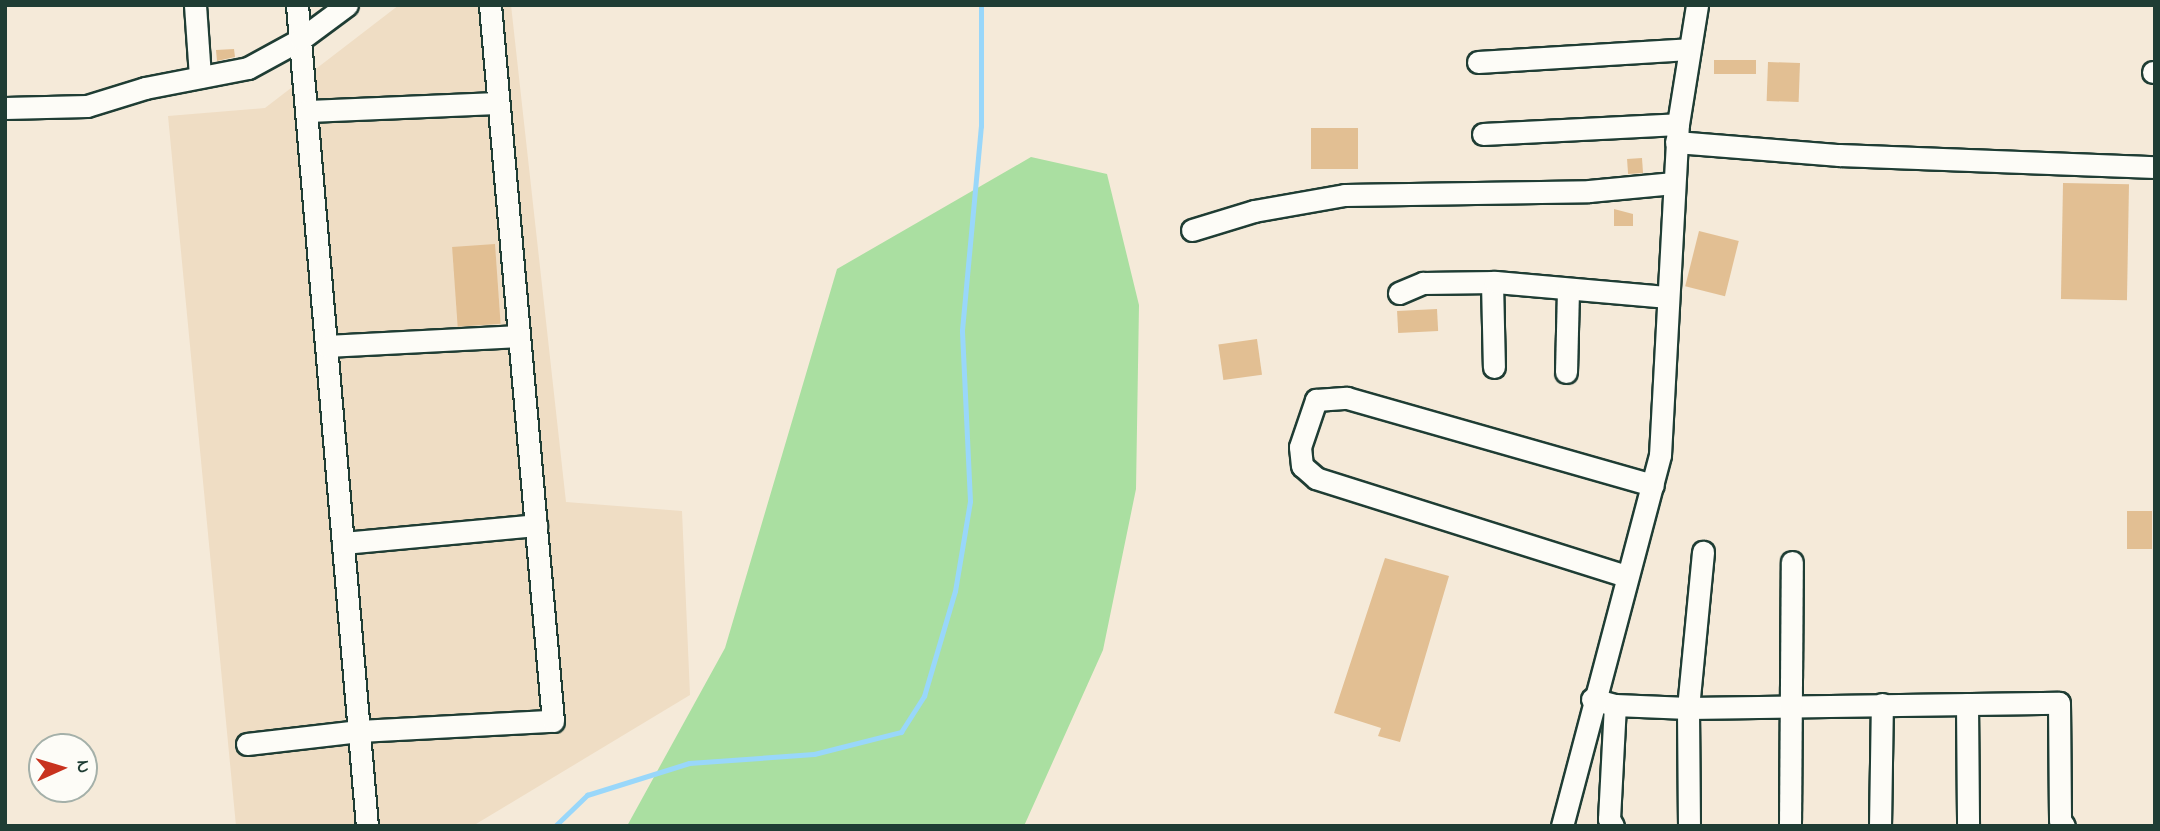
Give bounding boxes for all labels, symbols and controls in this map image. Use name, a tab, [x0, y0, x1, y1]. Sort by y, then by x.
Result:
north arrow	[28, 733, 98, 803]
text: N	[69, 759, 96, 774]

